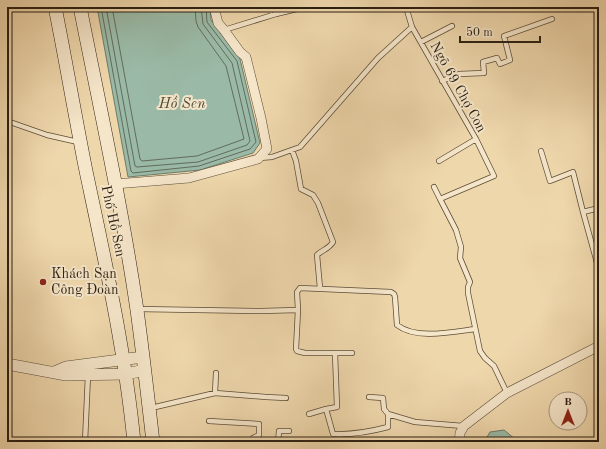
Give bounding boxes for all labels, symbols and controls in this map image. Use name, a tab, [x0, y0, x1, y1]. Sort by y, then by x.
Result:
scale bar	[460, 18, 540, 44]
text: 50 m	[466, 26, 493, 39]
street label: Ngõ 69 Chợ Con	[427, 39, 489, 135]
water label: Hồ Sen	[157, 95, 206, 112]
street label: Phố Hồ Sen	[99, 184, 129, 258]
place label: Khách Sạn Công Đoàn	[51, 267, 119, 297]
marker: Khách Sạn Công Đoàn	[38, 277, 48, 287]
north arrow	[548, 391, 588, 431]
text: B	[564, 397, 572, 408]

